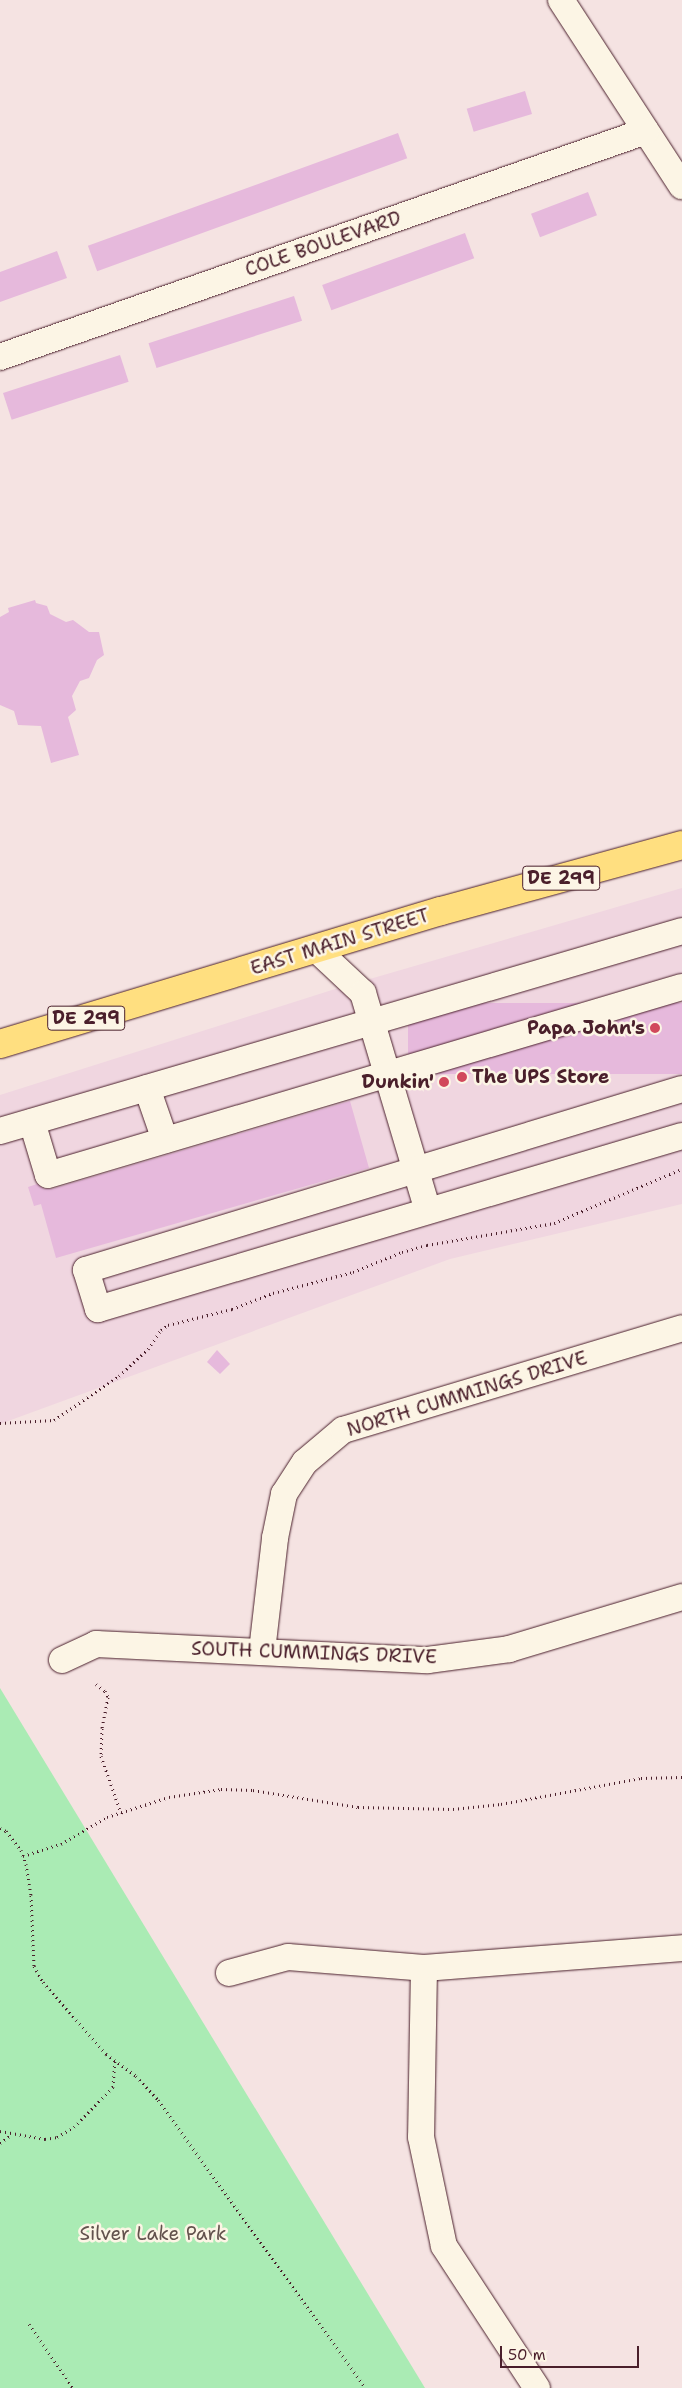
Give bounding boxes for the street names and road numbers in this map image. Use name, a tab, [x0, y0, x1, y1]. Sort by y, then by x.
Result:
street label: COLE BOULEVARD	[242, 207, 404, 281]
road number: DE 299	[521, 862, 601, 894]
street label: EAST MAIN STREET	[248, 904, 432, 980]
road number: DE 299	[46, 1002, 126, 1034]
street label: NORTH CUMMINGS DRIVE	[344, 1347, 590, 1441]
street label: SOUTH CUMMINGS DRIVE	[191, 1637, 437, 1669]

